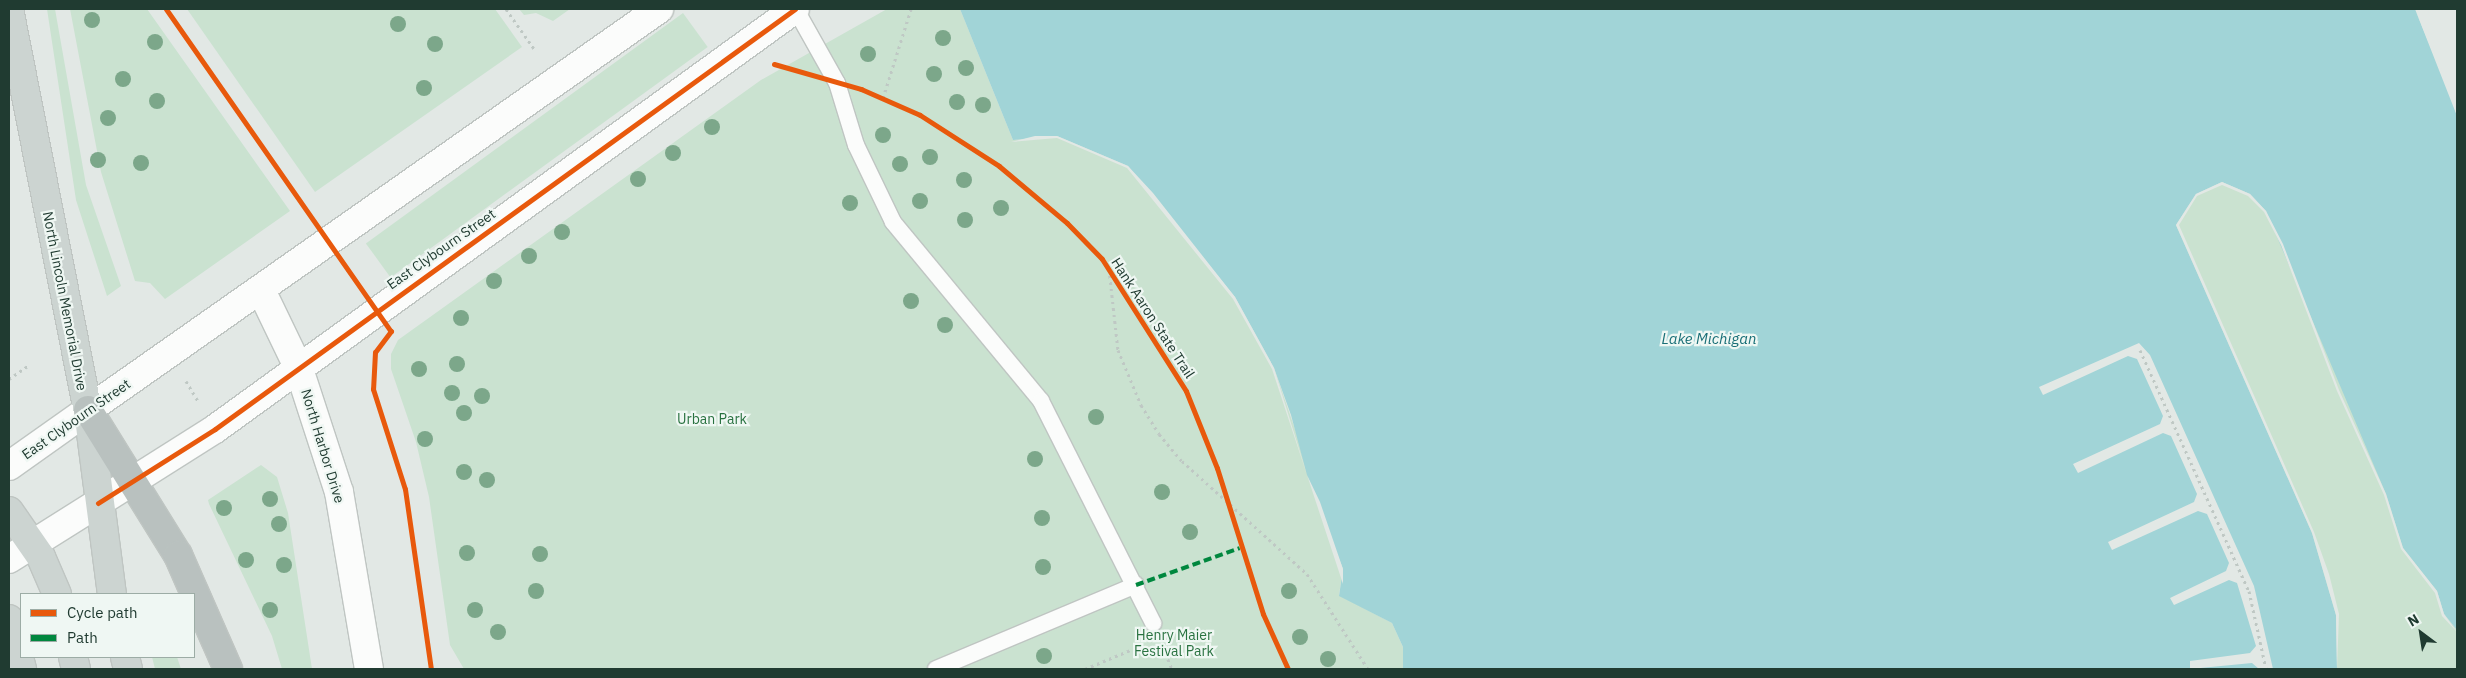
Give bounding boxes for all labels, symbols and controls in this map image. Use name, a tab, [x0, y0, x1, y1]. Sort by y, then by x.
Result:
street label: East Clybourn Street	[383, 205, 499, 293]
street label: North Lincoln Memorial Drive	[39, 210, 91, 392]
street label: Hank Aaron State Trail	[1108, 255, 1198, 381]
water label: Lake Michigan	[1662, 330, 1756, 348]
street label: East Clybourn Street	[18, 375, 134, 463]
street label: North Harbor Drive	[298, 387, 348, 505]
park label: Urban Park	[677, 411, 747, 427]
legend	[20, 593, 195, 658]
text: Cycle path	[67, 603, 138, 622]
north arrow	[2396, 608, 2446, 658]
text: N	[2404, 610, 2422, 630]
park label: Henry Maier Festival Park	[1134, 627, 1214, 660]
text: Path	[67, 628, 98, 647]

